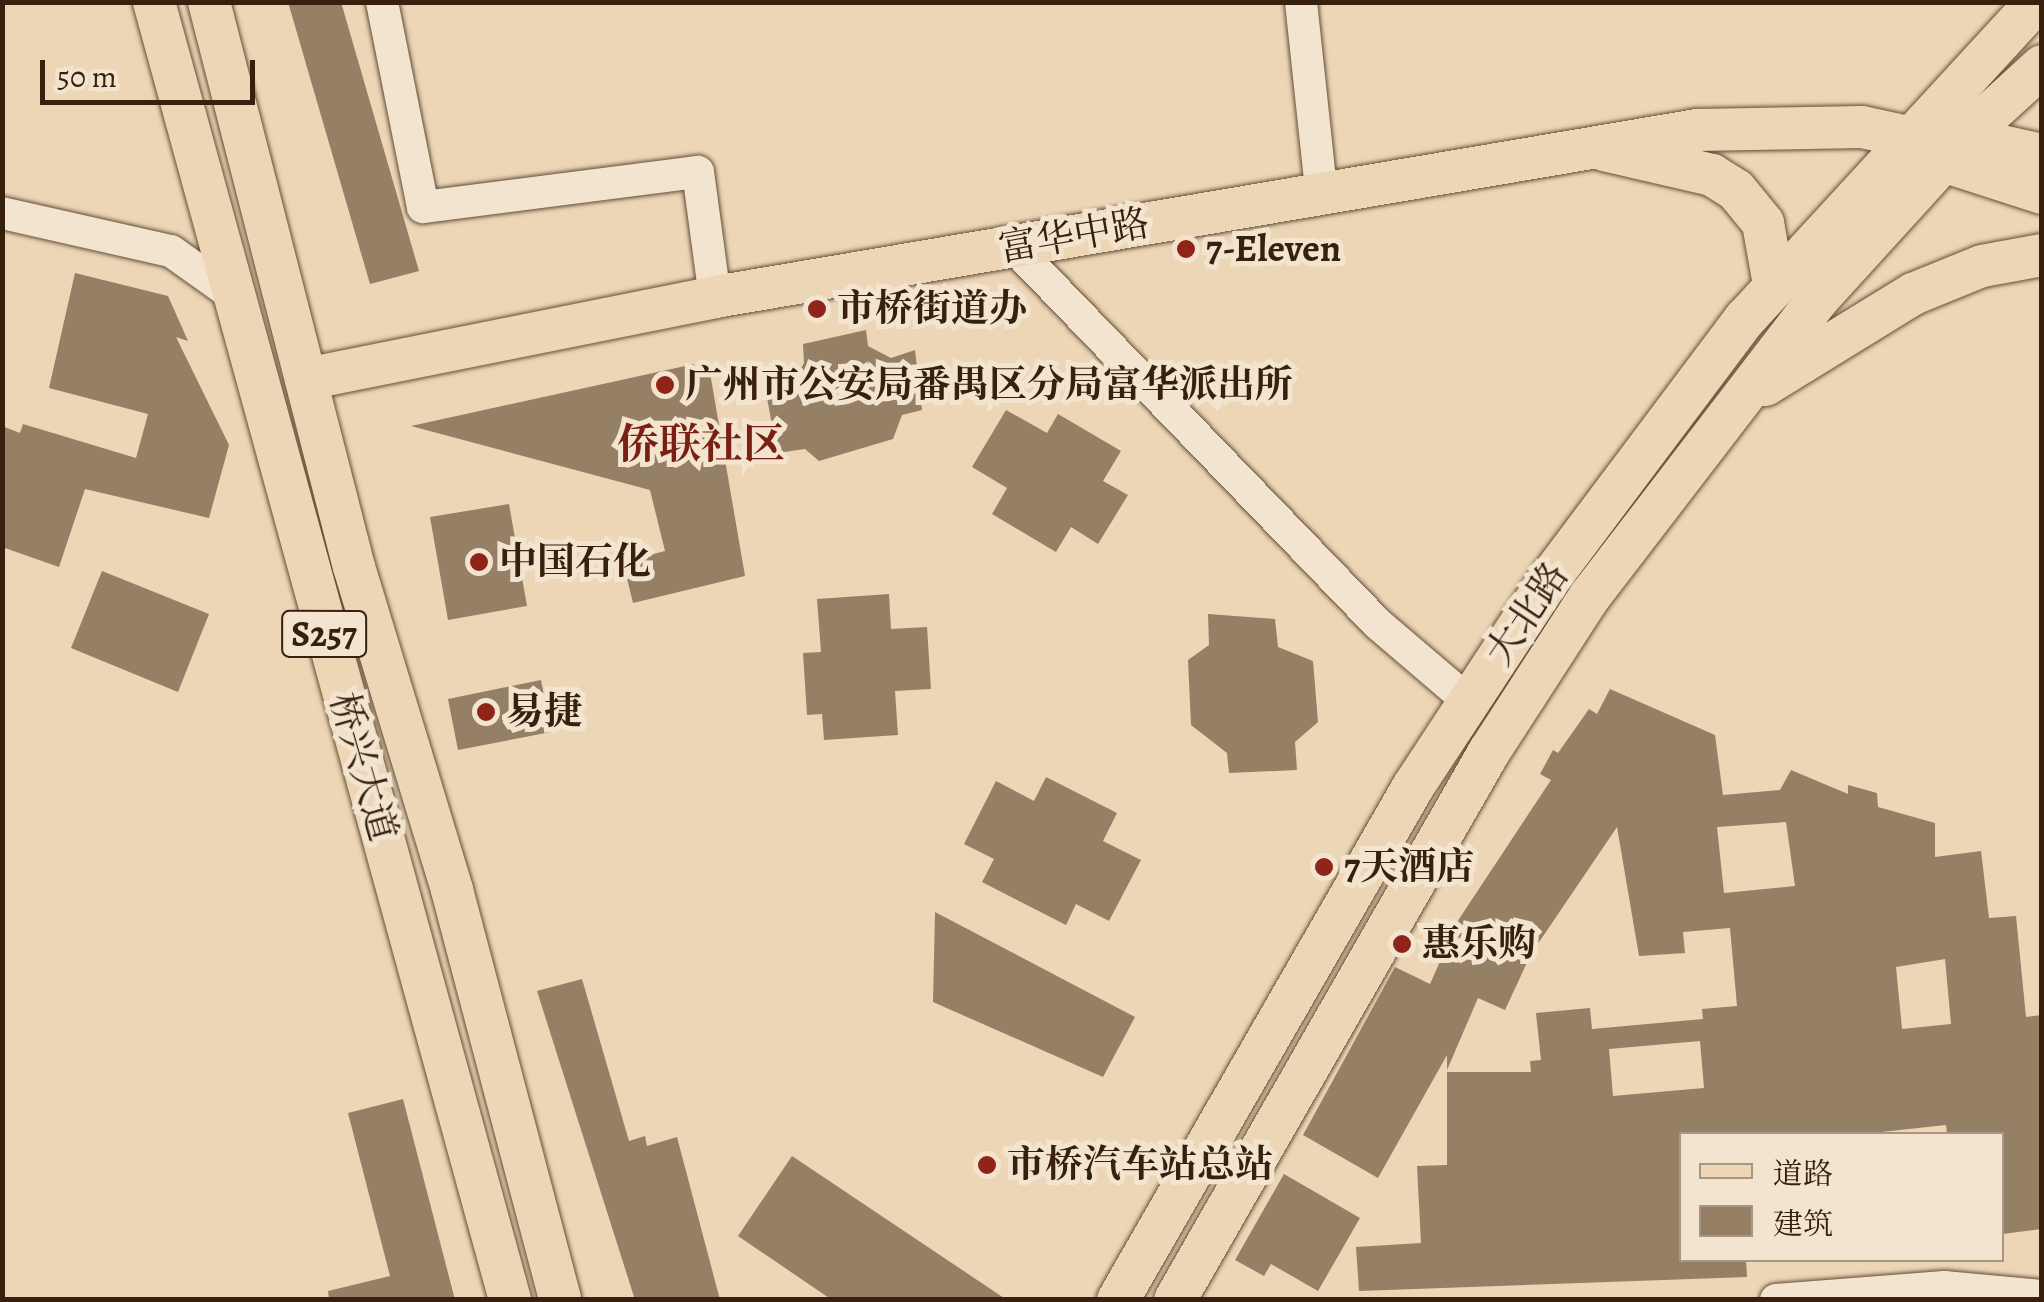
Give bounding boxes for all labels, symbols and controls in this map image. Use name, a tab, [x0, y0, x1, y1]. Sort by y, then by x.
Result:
scale bar	[45, 40, 260, 102]
text: 50 m	[57, 57, 117, 97]
street label: 富华中路	[995, 200, 1153, 272]
place label: 7-Eleven	[1206, 226, 1341, 272]
marker: 7-Eleven	[1175, 238, 1197, 260]
place label: 市桥街道办	[837, 286, 1027, 332]
marker: 市桥街道办	[806, 298, 828, 320]
place label: 广州市公安局番禺区分局富华派出所	[685, 362, 1293, 408]
marker: 广州市公安局番禺区分局富华派出所	[654, 374, 676, 396]
district label: 侨联社区	[617, 419, 785, 469]
place label: 中国石化	[499, 539, 651, 585]
marker: 中国石化	[468, 551, 490, 573]
street label: 大北路	[1476, 554, 1578, 674]
road number: S257	[279, 604, 369, 664]
street label: 桥兴大道	[320, 688, 406, 846]
place label: 易捷	[506, 689, 582, 735]
marker: 易捷	[475, 701, 497, 723]
place label: 7天酒店	[1344, 844, 1474, 890]
marker: 7天酒店	[1313, 856, 1335, 878]
place label: 惠乐购	[1422, 921, 1536, 967]
marker: 惠乐购	[1391, 933, 1413, 955]
legend	[1679, 1132, 2004, 1262]
place label: 市桥汽车站总站	[1007, 1142, 1273, 1188]
marker: 市桥汽车站总站	[976, 1154, 998, 1176]
text: 道路	[1773, 1154, 1833, 1194]
text: 建筑	[1773, 1204, 1833, 1244]

